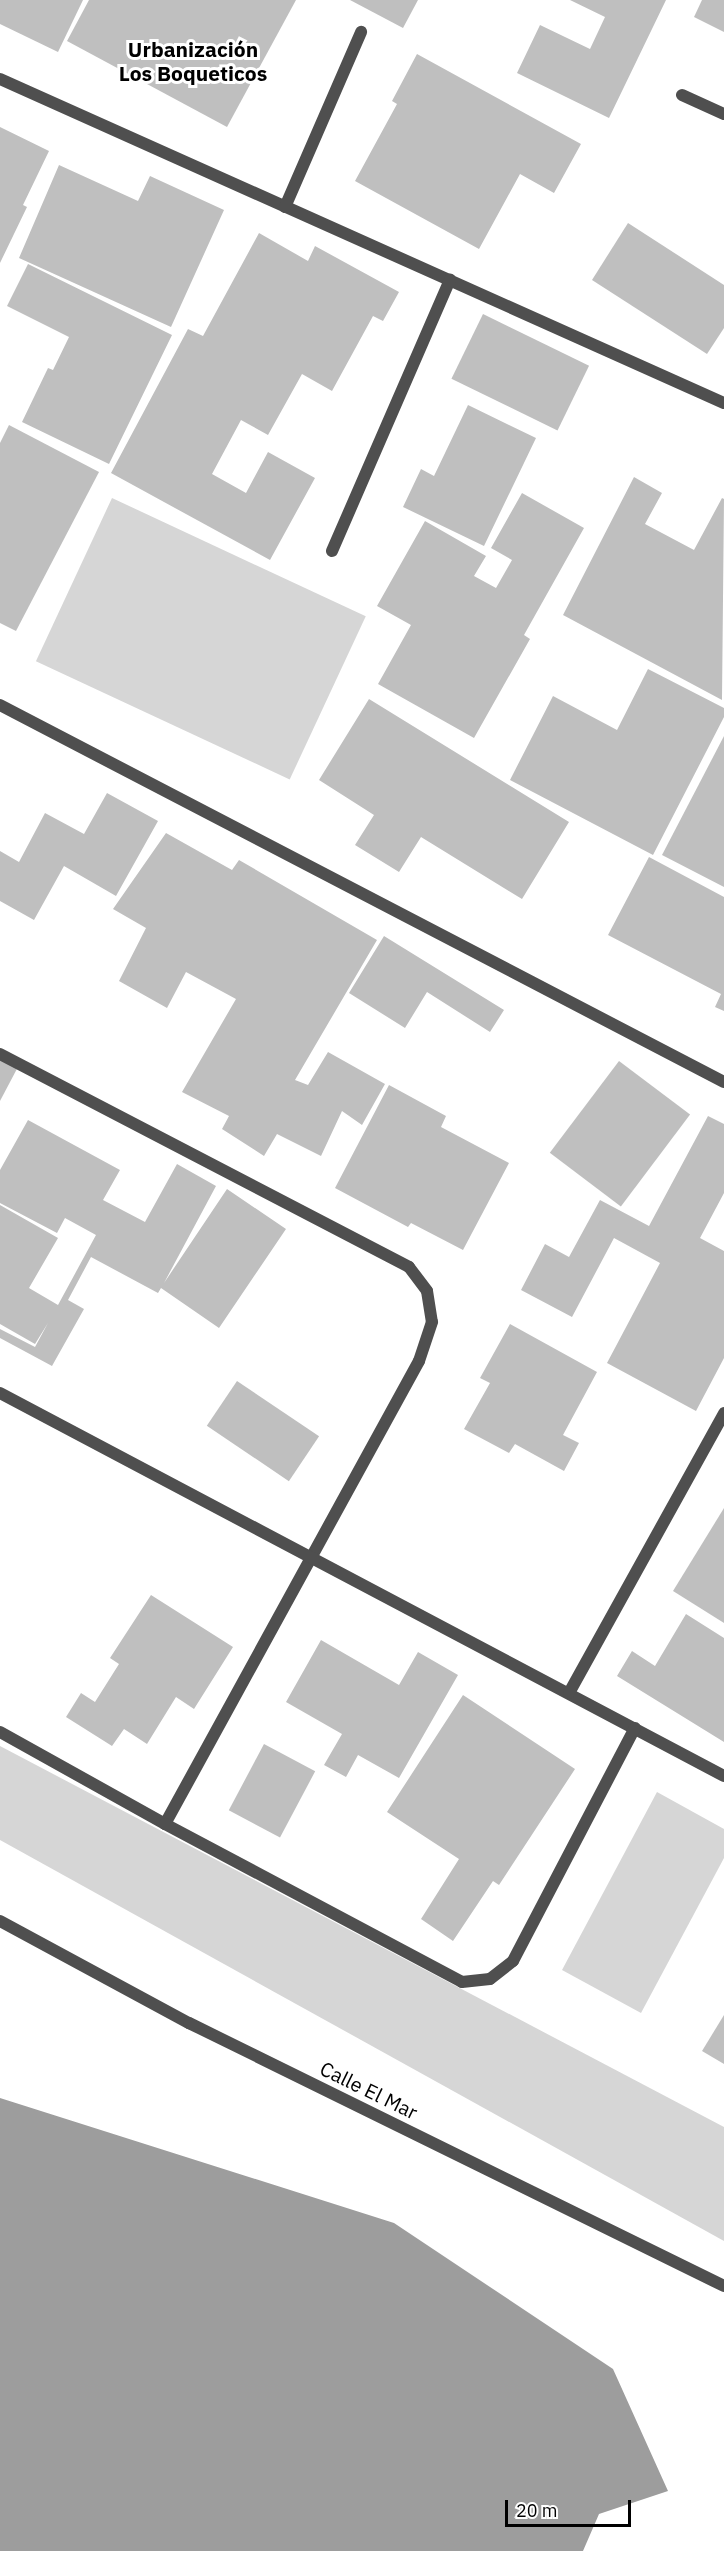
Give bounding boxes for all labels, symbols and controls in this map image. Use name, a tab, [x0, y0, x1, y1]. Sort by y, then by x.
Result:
district label: Urbanización Los Boqueticos	[119, 36, 267, 86]
street label: Calle El Mar	[316, 2056, 422, 2124]
scale bar	[508, 2488, 634, 2526]
text: 20 m	[516, 2499, 558, 2522]

